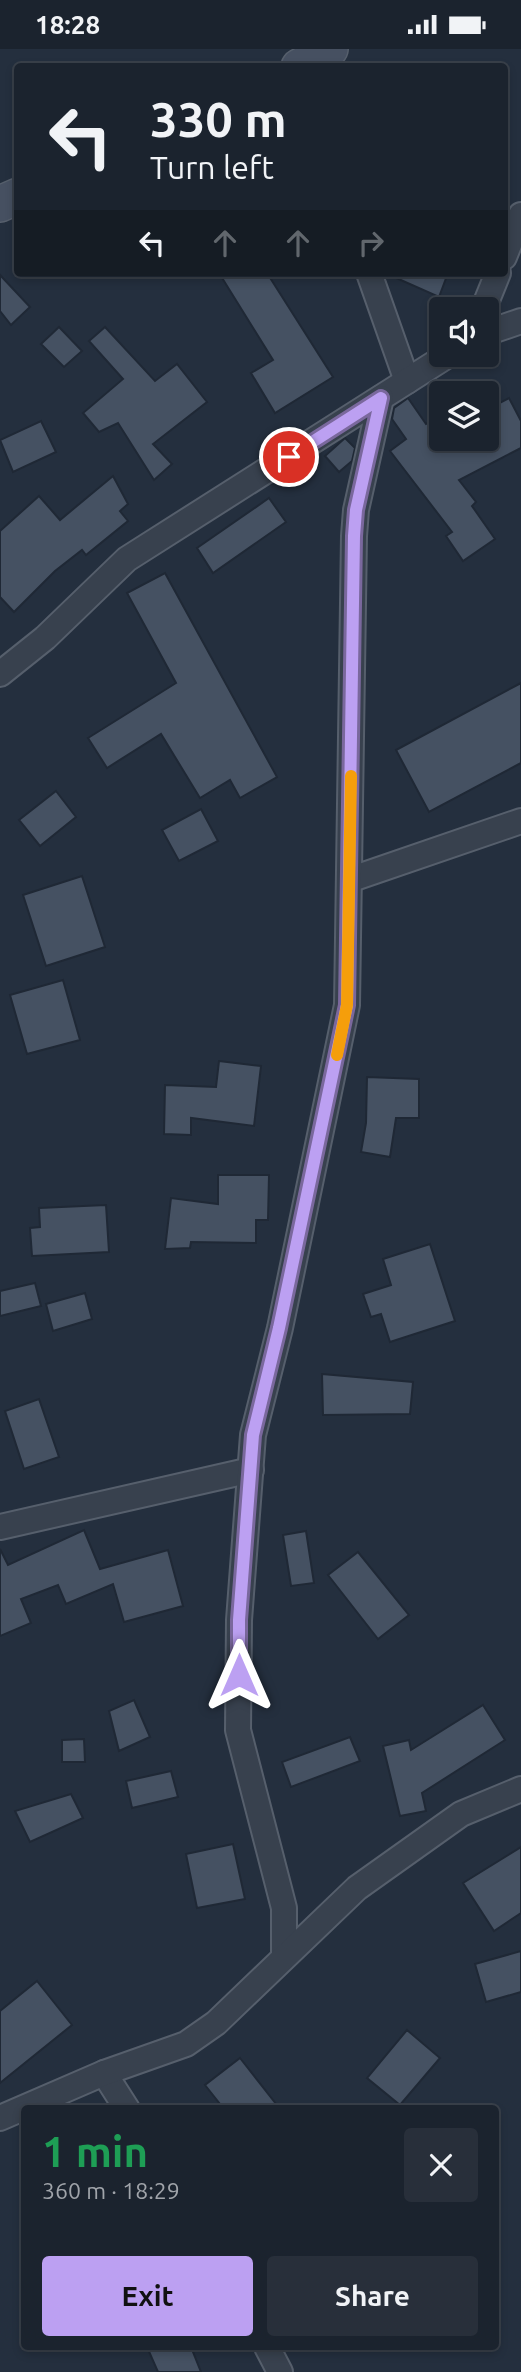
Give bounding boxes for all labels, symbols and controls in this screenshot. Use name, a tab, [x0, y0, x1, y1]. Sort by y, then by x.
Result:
text: 18:28	[35, 10, 100, 39]
icon: left	[35, 91, 126, 182]
text: 330 m	[150, 91, 287, 146]
text: Turn left	[150, 149, 274, 185]
icon: left	[133, 224, 171, 262]
icon: ahead	[206, 224, 244, 262]
icon: ahead	[279, 224, 317, 262]
icon: right	[352, 224, 390, 262]
map controls	[429, 297, 499, 451]
button: sound	[429, 297, 499, 367]
button: layers	[429, 381, 499, 451]
pin	[259, 427, 319, 487]
icon: arrive	[270, 438, 308, 476]
position arrow	[202, 1638, 276, 1712]
text: 1 min	[42, 2128, 148, 2175]
button: close	[404, 2128, 478, 2202]
text: 360 m · 18:29	[42, 2178, 180, 2203]
button: Exit	[42, 2256, 253, 2336]
button: Share	[267, 2256, 478, 2336]

